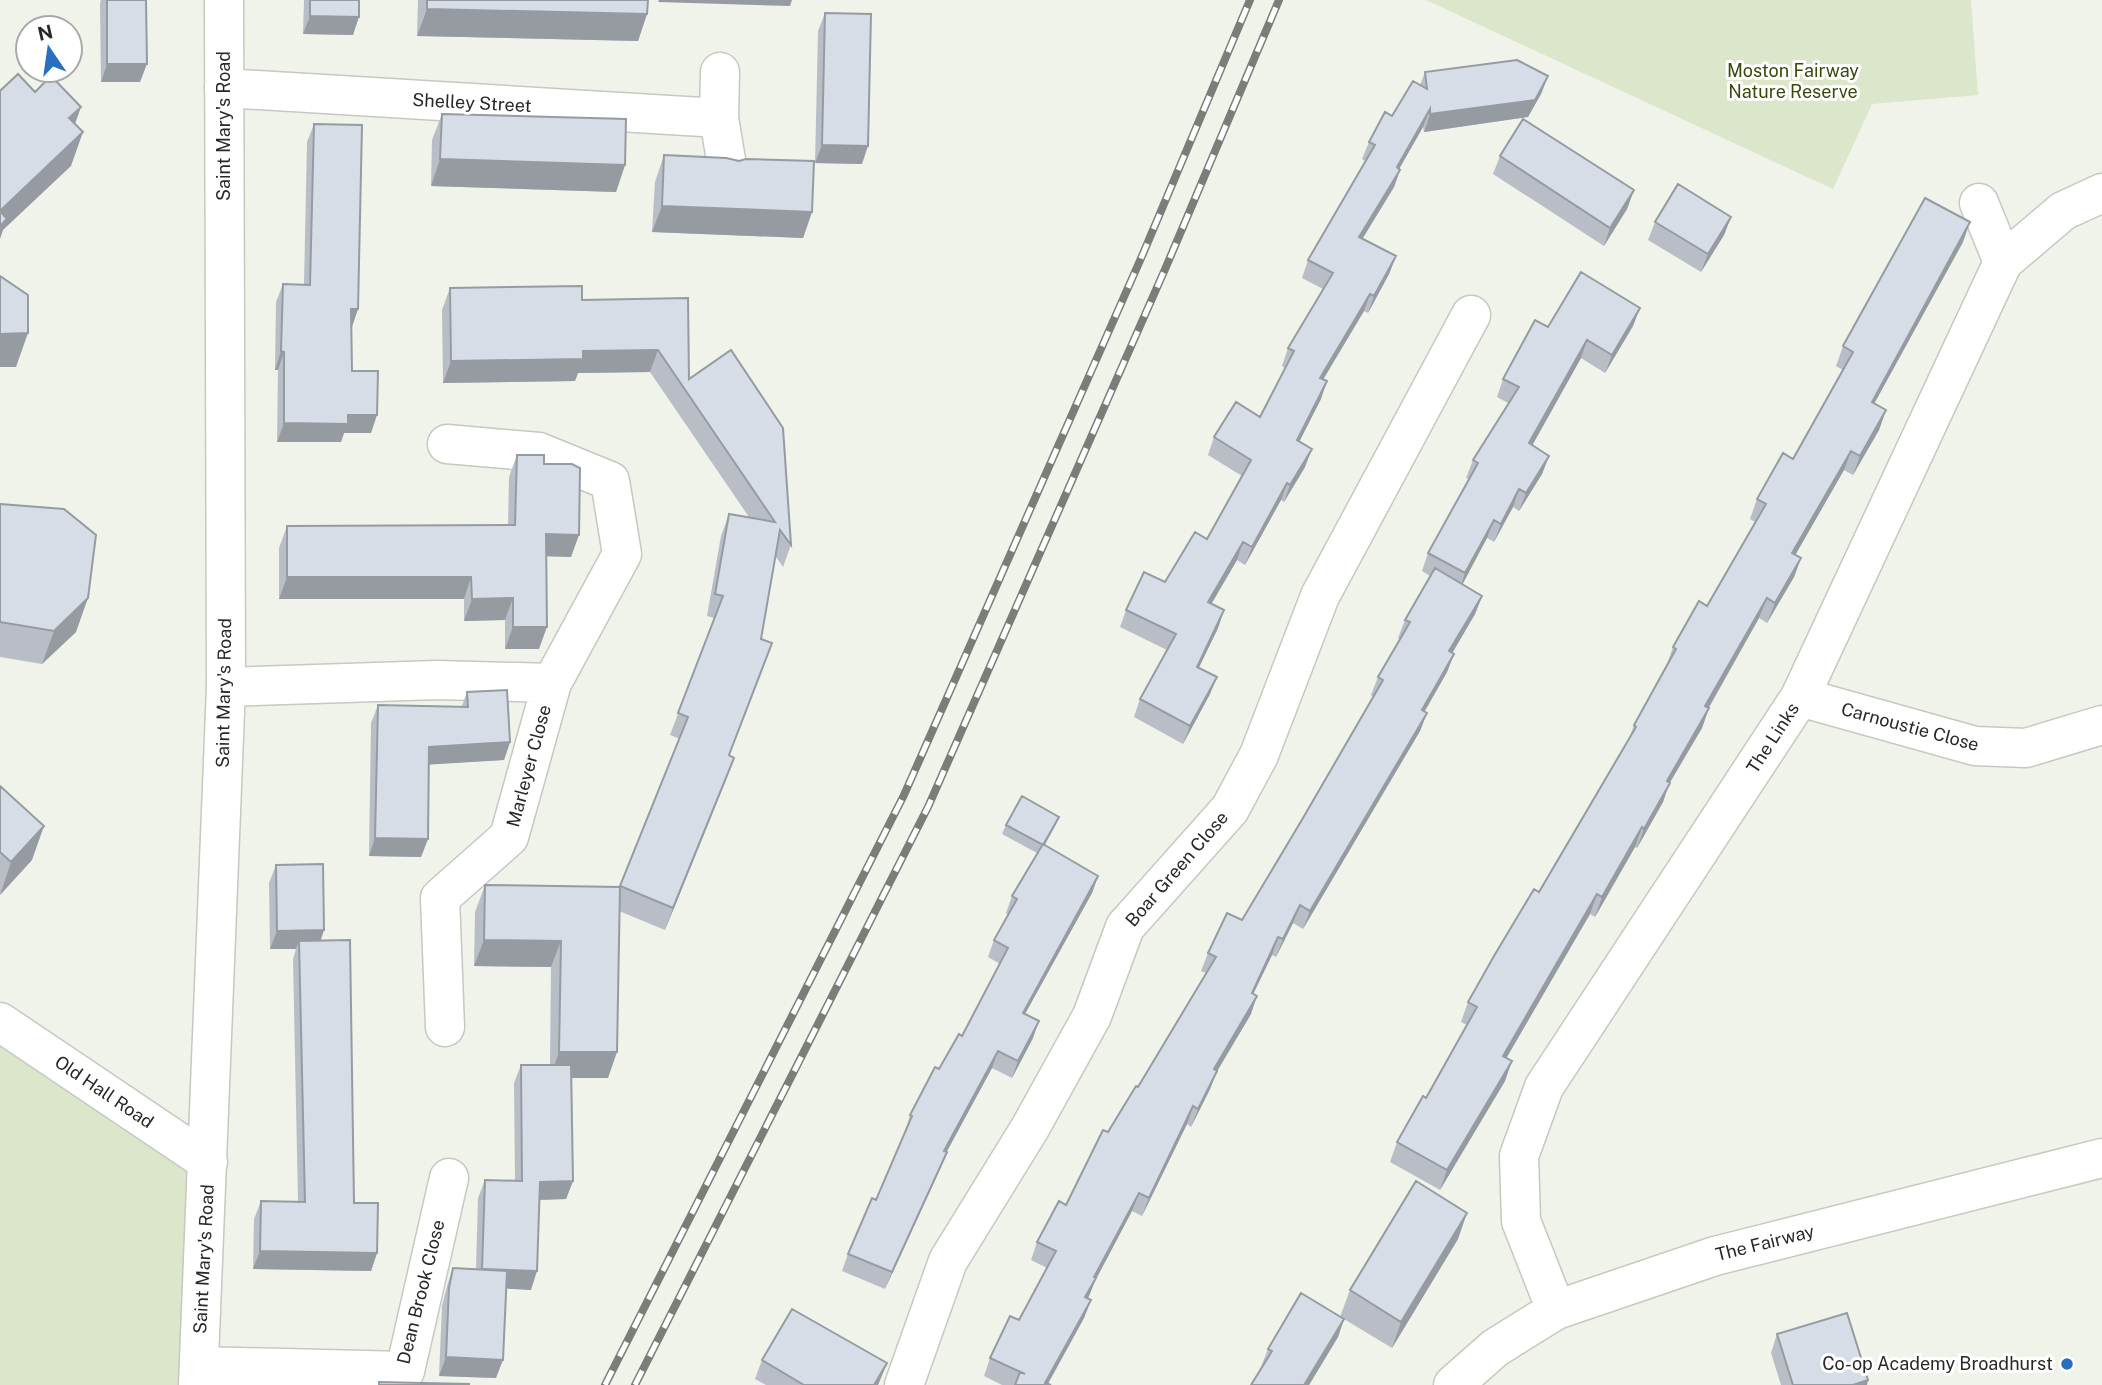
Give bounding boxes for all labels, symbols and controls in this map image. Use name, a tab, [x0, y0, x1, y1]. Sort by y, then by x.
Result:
north arrow	[14, 14, 84, 84]
text: N	[35, 20, 55, 45]
street label: Saint Mary's Road	[213, 51, 234, 201]
park label: Moston Fairway Nature Reserve	[1727, 60, 1859, 102]
street label: Shelley Street	[412, 89, 532, 116]
street label: Saint Mary's Road	[212, 618, 235, 768]
street label: Carnoustie Close	[1839, 698, 1981, 755]
street label: The Links	[1742, 699, 1803, 777]
street label: Marleyer Close	[502, 702, 555, 829]
street label: Boar Green Close	[1121, 807, 1232, 931]
street label: Old Hall Road	[51, 1051, 158, 1132]
street label: Saint Mary's Road	[189, 1184, 218, 1334]
street label: Dean Brook Close	[392, 1218, 449, 1366]
street label: The Fairway	[1713, 1220, 1817, 1265]
place label: Co-op Academy Broadhurst	[1822, 1353, 2053, 1374]
marker: Co-op Academy Broadhurst	[2059, 1356, 2075, 1372]

